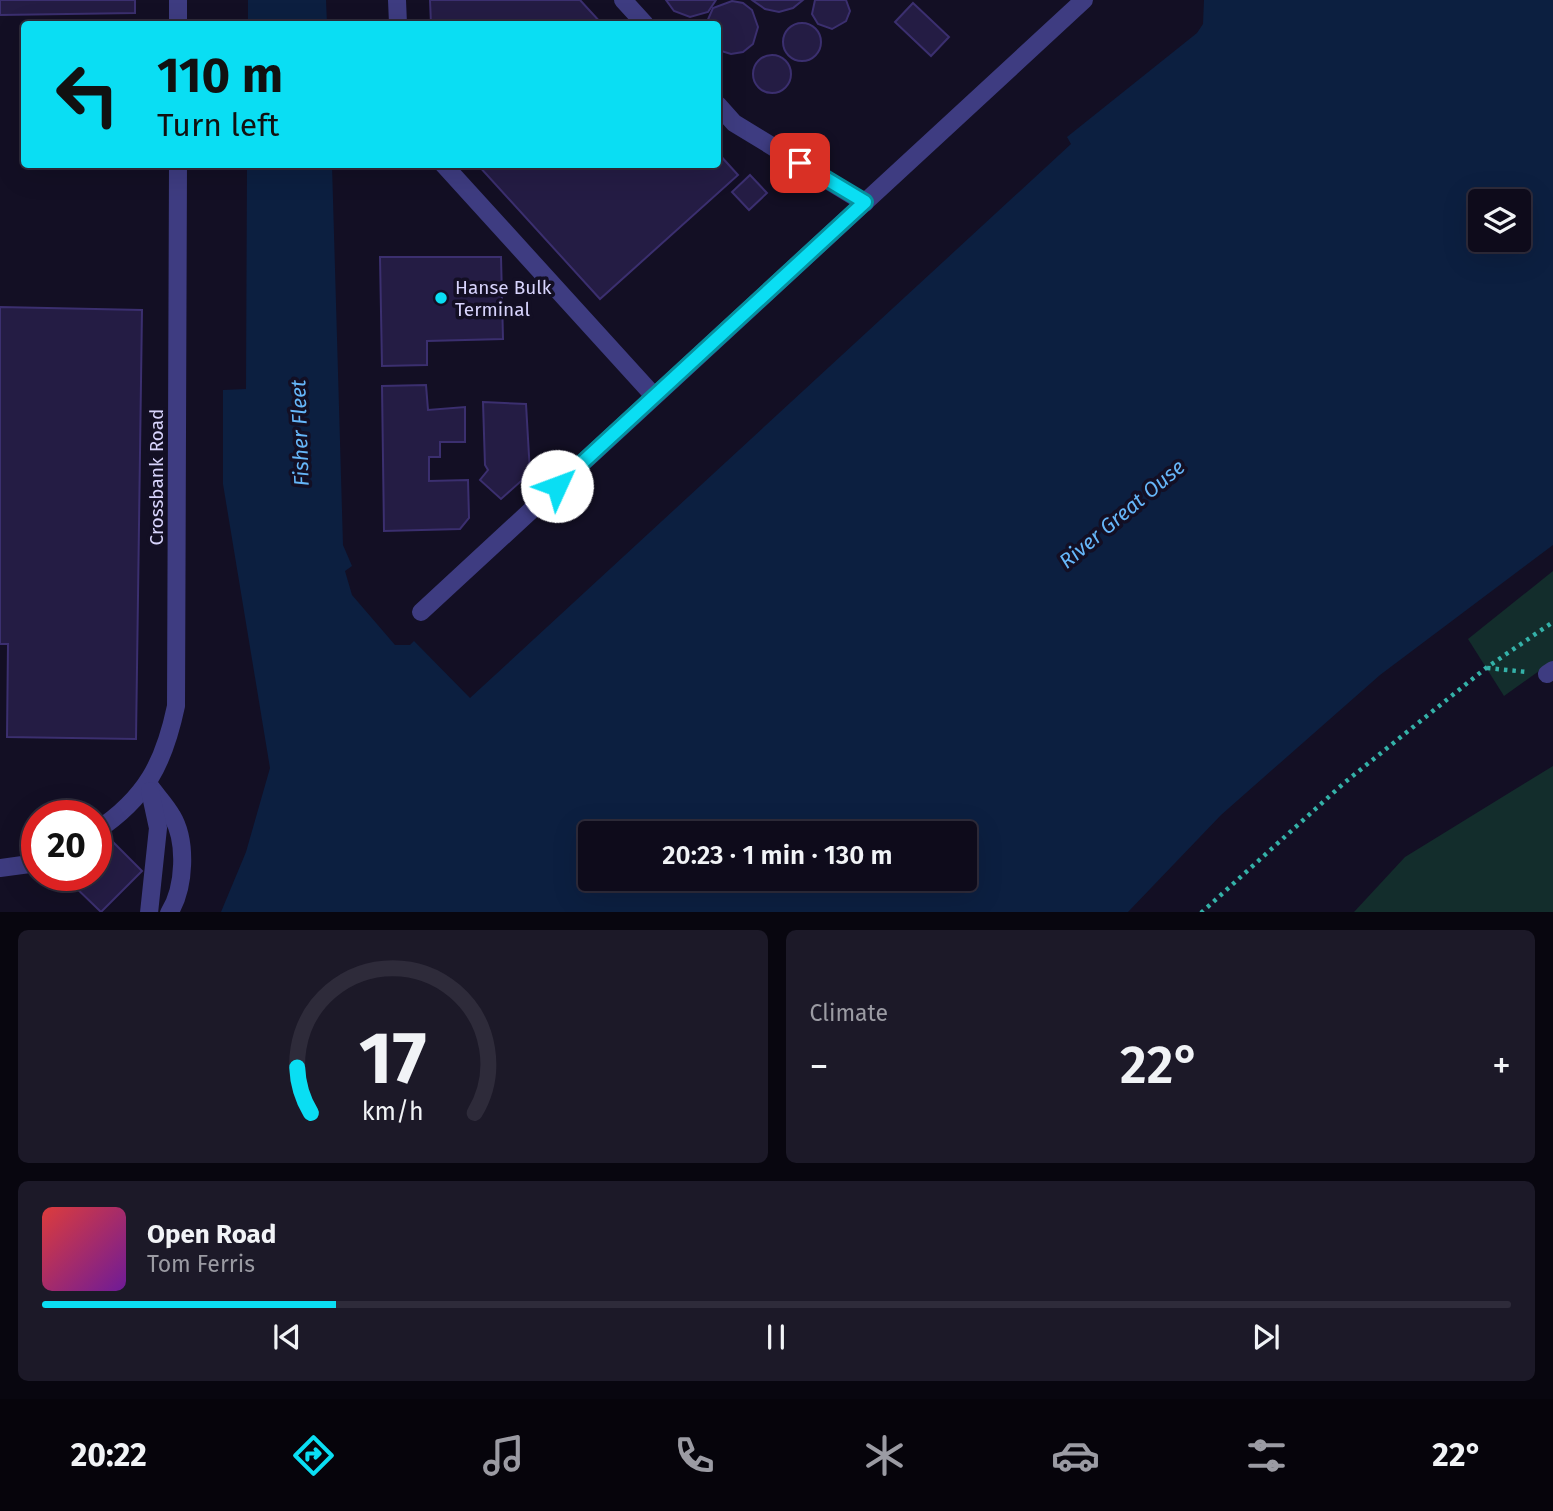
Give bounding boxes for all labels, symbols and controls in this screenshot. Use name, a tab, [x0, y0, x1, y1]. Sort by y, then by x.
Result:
text: 110 m	[157, 46, 283, 105]
icon: left	[42, 49, 133, 140]
text: Turn left	[157, 106, 279, 144]
pin	[770, 133, 830, 193]
icon: arrive	[781, 144, 819, 182]
map controls	[1468, 189, 1531, 252]
button: layers	[1468, 189, 1531, 252]
place label: Hanse Bulk Terminal	[455, 276, 552, 321]
marker: Hanse Bulk Terminal	[433, 290, 449, 306]
water label: Fisher Fleet	[285, 379, 315, 487]
street label: Crossbank Road	[145, 409, 168, 545]
position arrow	[520, 449, 594, 523]
water label: River Great Ouse	[1054, 454, 1190, 574]
speed limit sign: 20	[21, 800, 112, 891]
text: 20:23 · 1 min · 130 m	[662, 840, 893, 871]
text: Climate	[810, 999, 888, 1027]
text: 17	[359, 1015, 427, 1102]
text: 22°	[1120, 1034, 1200, 1097]
text: −	[810, 1043, 829, 1089]
text: +	[1492, 1043, 1511, 1089]
text: km/h	[362, 1096, 424, 1126]
text: Open Road	[147, 1219, 276, 1250]
text: Tom Ferris	[147, 1250, 255, 1278]
icon: previous	[268, 1318, 306, 1356]
icon: pause	[757, 1318, 795, 1356]
icon: next	[1247, 1318, 1285, 1356]
icon: directions	[289, 1431, 338, 1480]
icon: music	[479, 1431, 528, 1480]
icon: phone	[670, 1431, 719, 1480]
icon: climate	[860, 1431, 909, 1480]
icon: car	[1051, 1431, 1100, 1480]
icon: filters	[1242, 1431, 1291, 1480]
text: 20:22	[71, 1436, 147, 1474]
text: 22°	[1432, 1436, 1482, 1474]

